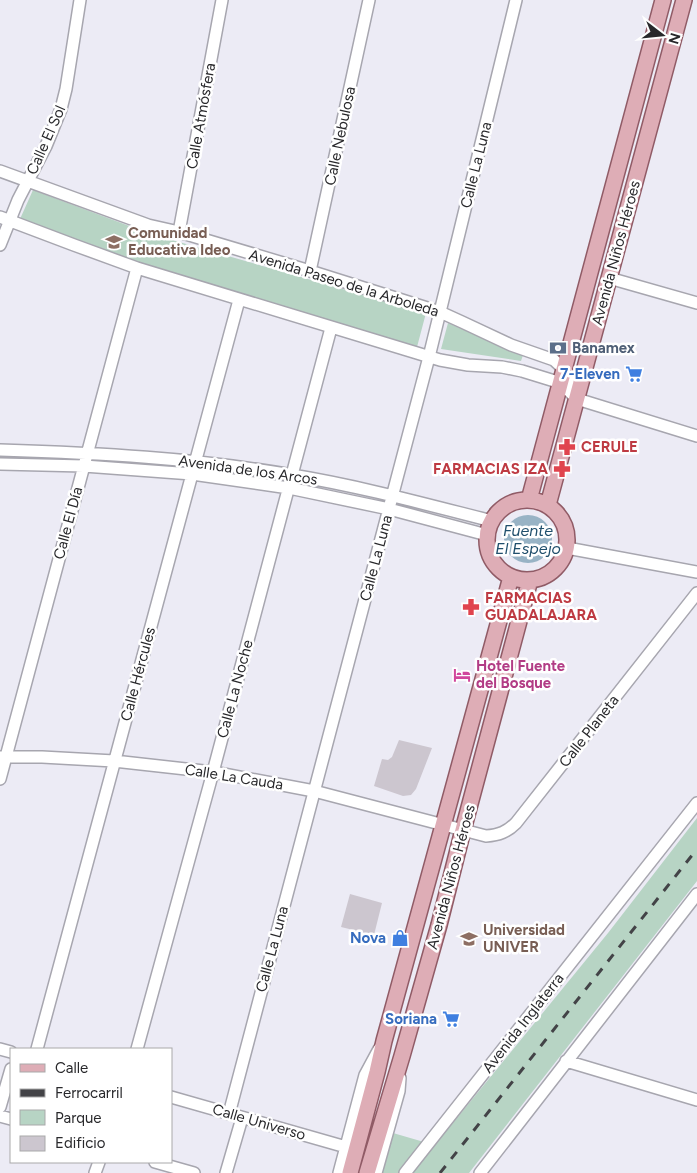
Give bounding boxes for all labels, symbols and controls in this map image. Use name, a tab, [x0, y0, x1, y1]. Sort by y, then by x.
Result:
north arrow	[637, 10, 687, 60]
text: N	[664, 31, 684, 46]
street label: Calle Atmósfera	[183, 61, 219, 171]
street label: Calle Nebulosa	[321, 85, 359, 187]
street label: Calle El Sol	[23, 103, 69, 177]
street label: Calle La Luna	[457, 120, 495, 210]
street label: Avenida Niños Héroes	[588, 179, 644, 327]
place label: Comunidad Educativa Ideo	[128, 224, 231, 259]
school or university icon: Comunidad Educativa Ideo	[104, 232, 124, 252]
street label: Avenida Paseo de la Arboleda	[247, 246, 441, 320]
bank icon: Banamex	[548, 338, 568, 358]
place label: Banamex	[572, 339, 635, 357]
supermarket icon: 7-Eleven	[624, 364, 644, 384]
place label: 7-Eleven	[560, 365, 620, 383]
pharmacy icon: CERULE	[557, 437, 577, 457]
place label: CERULE	[581, 438, 638, 456]
street label: Avenida de los Arcos	[177, 451, 319, 489]
pharmacy icon: FARMACIAS IZA	[552, 459, 572, 479]
place label: FARMACIAS IZA	[433, 460, 548, 478]
street label: Calle El Día	[50, 485, 86, 561]
street label: Calle La Luna	[356, 513, 396, 603]
water label: Fuente El Espejo	[495, 521, 561, 558]
place label: FARMACIAS GUADALAJARA	[485, 589, 597, 624]
pharmacy icon: FARMACIAS GUADALAJARA	[461, 597, 481, 617]
street label: Calle Hércules	[117, 625, 159, 723]
street label: Calle La Noche	[213, 638, 257, 740]
place label: Hotel Fuente del Bosque	[476, 657, 566, 692]
hotel icon: Hotel Fuente del Bosque	[452, 665, 472, 685]
street label: Calle Planeta	[555, 691, 623, 771]
street label: Calle La Cauda	[184, 760, 284, 794]
street label: Avenida Niños Héroes	[423, 803, 479, 951]
street label: Calle La Luna	[252, 904, 292, 994]
place label: Universidad UNIVER	[483, 921, 565, 956]
shop icon: Nova	[390, 928, 410, 948]
place label: Nova	[350, 929, 386, 947]
school or university icon: Universidad UNIVER	[459, 929, 479, 949]
street label: Avenida Inglaterra	[478, 970, 568, 1076]
supermarket icon: Soriana	[441, 1009, 461, 1029]
place label: Soriana	[385, 1010, 437, 1028]
legend	[10, 1048, 172, 1163]
text: Calle	[55, 1059, 88, 1077]
text: Ferrocarril	[55, 1084, 123, 1102]
street label: Calle Universo	[210, 1100, 308, 1144]
text: Parque	[55, 1109, 102, 1127]
text: Edificio	[55, 1134, 106, 1152]

